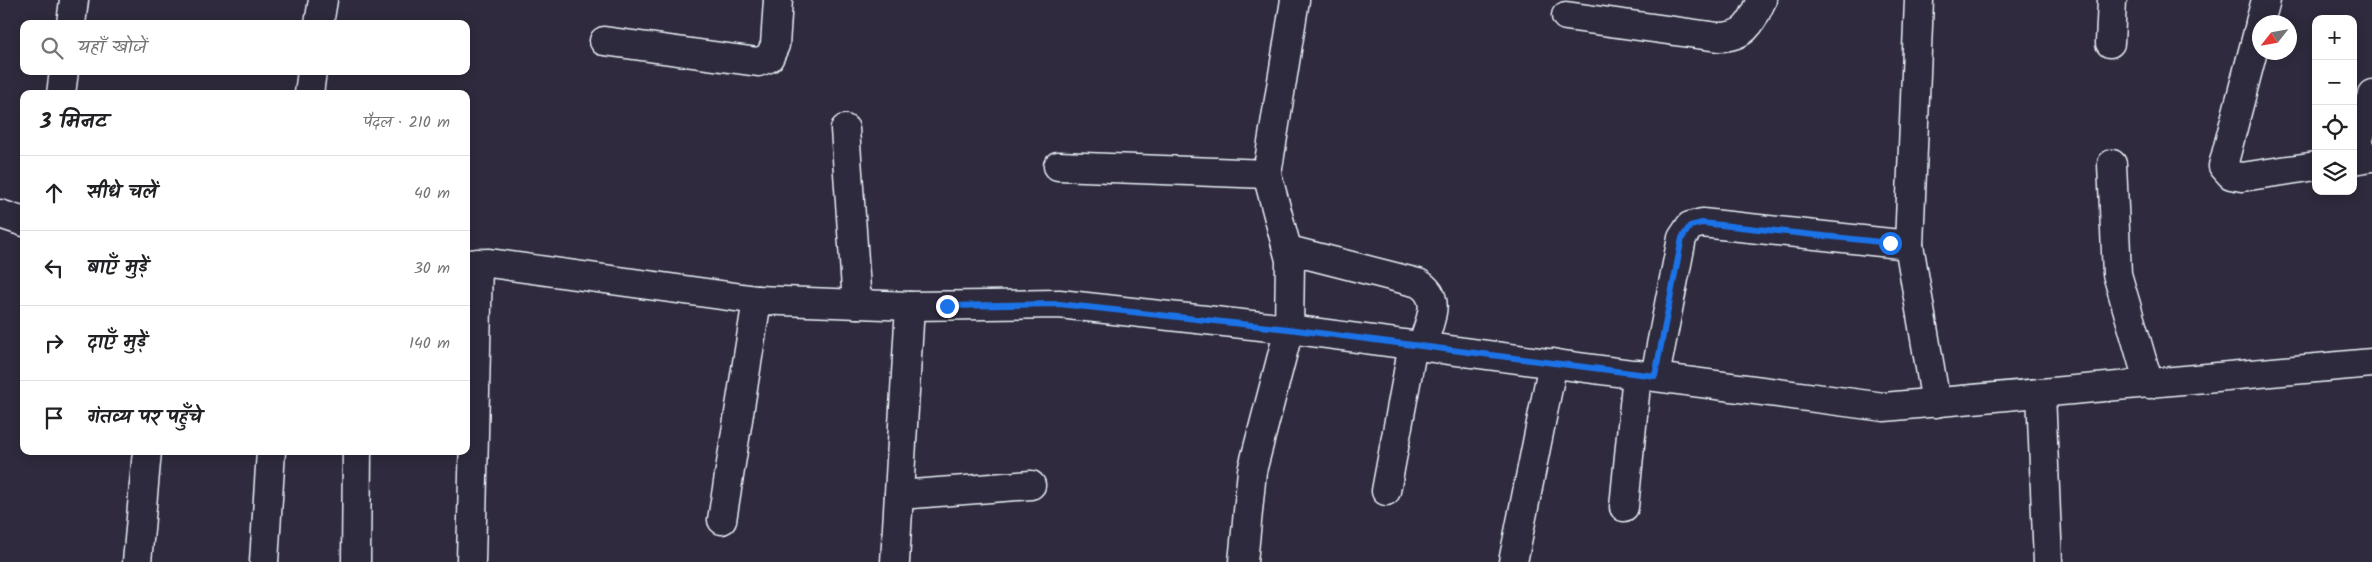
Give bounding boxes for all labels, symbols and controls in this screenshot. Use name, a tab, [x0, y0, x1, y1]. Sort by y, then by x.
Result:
north arrow	[2252, 15, 2297, 60]
map controls	[2312, 15, 2357, 195]
button: +	[2312, 15, 2357, 60]
search box	[20, 20, 470, 75]
text: यहाँ खोजें	[78, 33, 147, 63]
icon: search	[38, 34, 66, 62]
button: −	[2312, 60, 2357, 105]
button: locate	[2312, 105, 2357, 150]
text: 3 मिनट	[40, 106, 107, 139]
text: पैदल · 210 m	[364, 110, 450, 135]
button: layers	[2312, 150, 2357, 195]
text: सीधे चलें	[87, 178, 157, 208]
icon: ahead	[40, 179, 68, 207]
text: 40 m	[414, 181, 450, 206]
route start	[1879, 232, 1902, 255]
text: बाएँ मुड़ें	[87, 253, 148, 283]
icon: left	[40, 254, 68, 282]
text: 30 m	[414, 256, 450, 281]
route end	[936, 295, 959, 318]
text: दाएँ मुड़ें	[87, 328, 146, 358]
icon: right	[40, 329, 68, 357]
text: 140 m	[409, 331, 450, 356]
text: गंतव्य पर पहुँचे	[87, 403, 202, 433]
icon: arrive	[40, 404, 68, 432]

